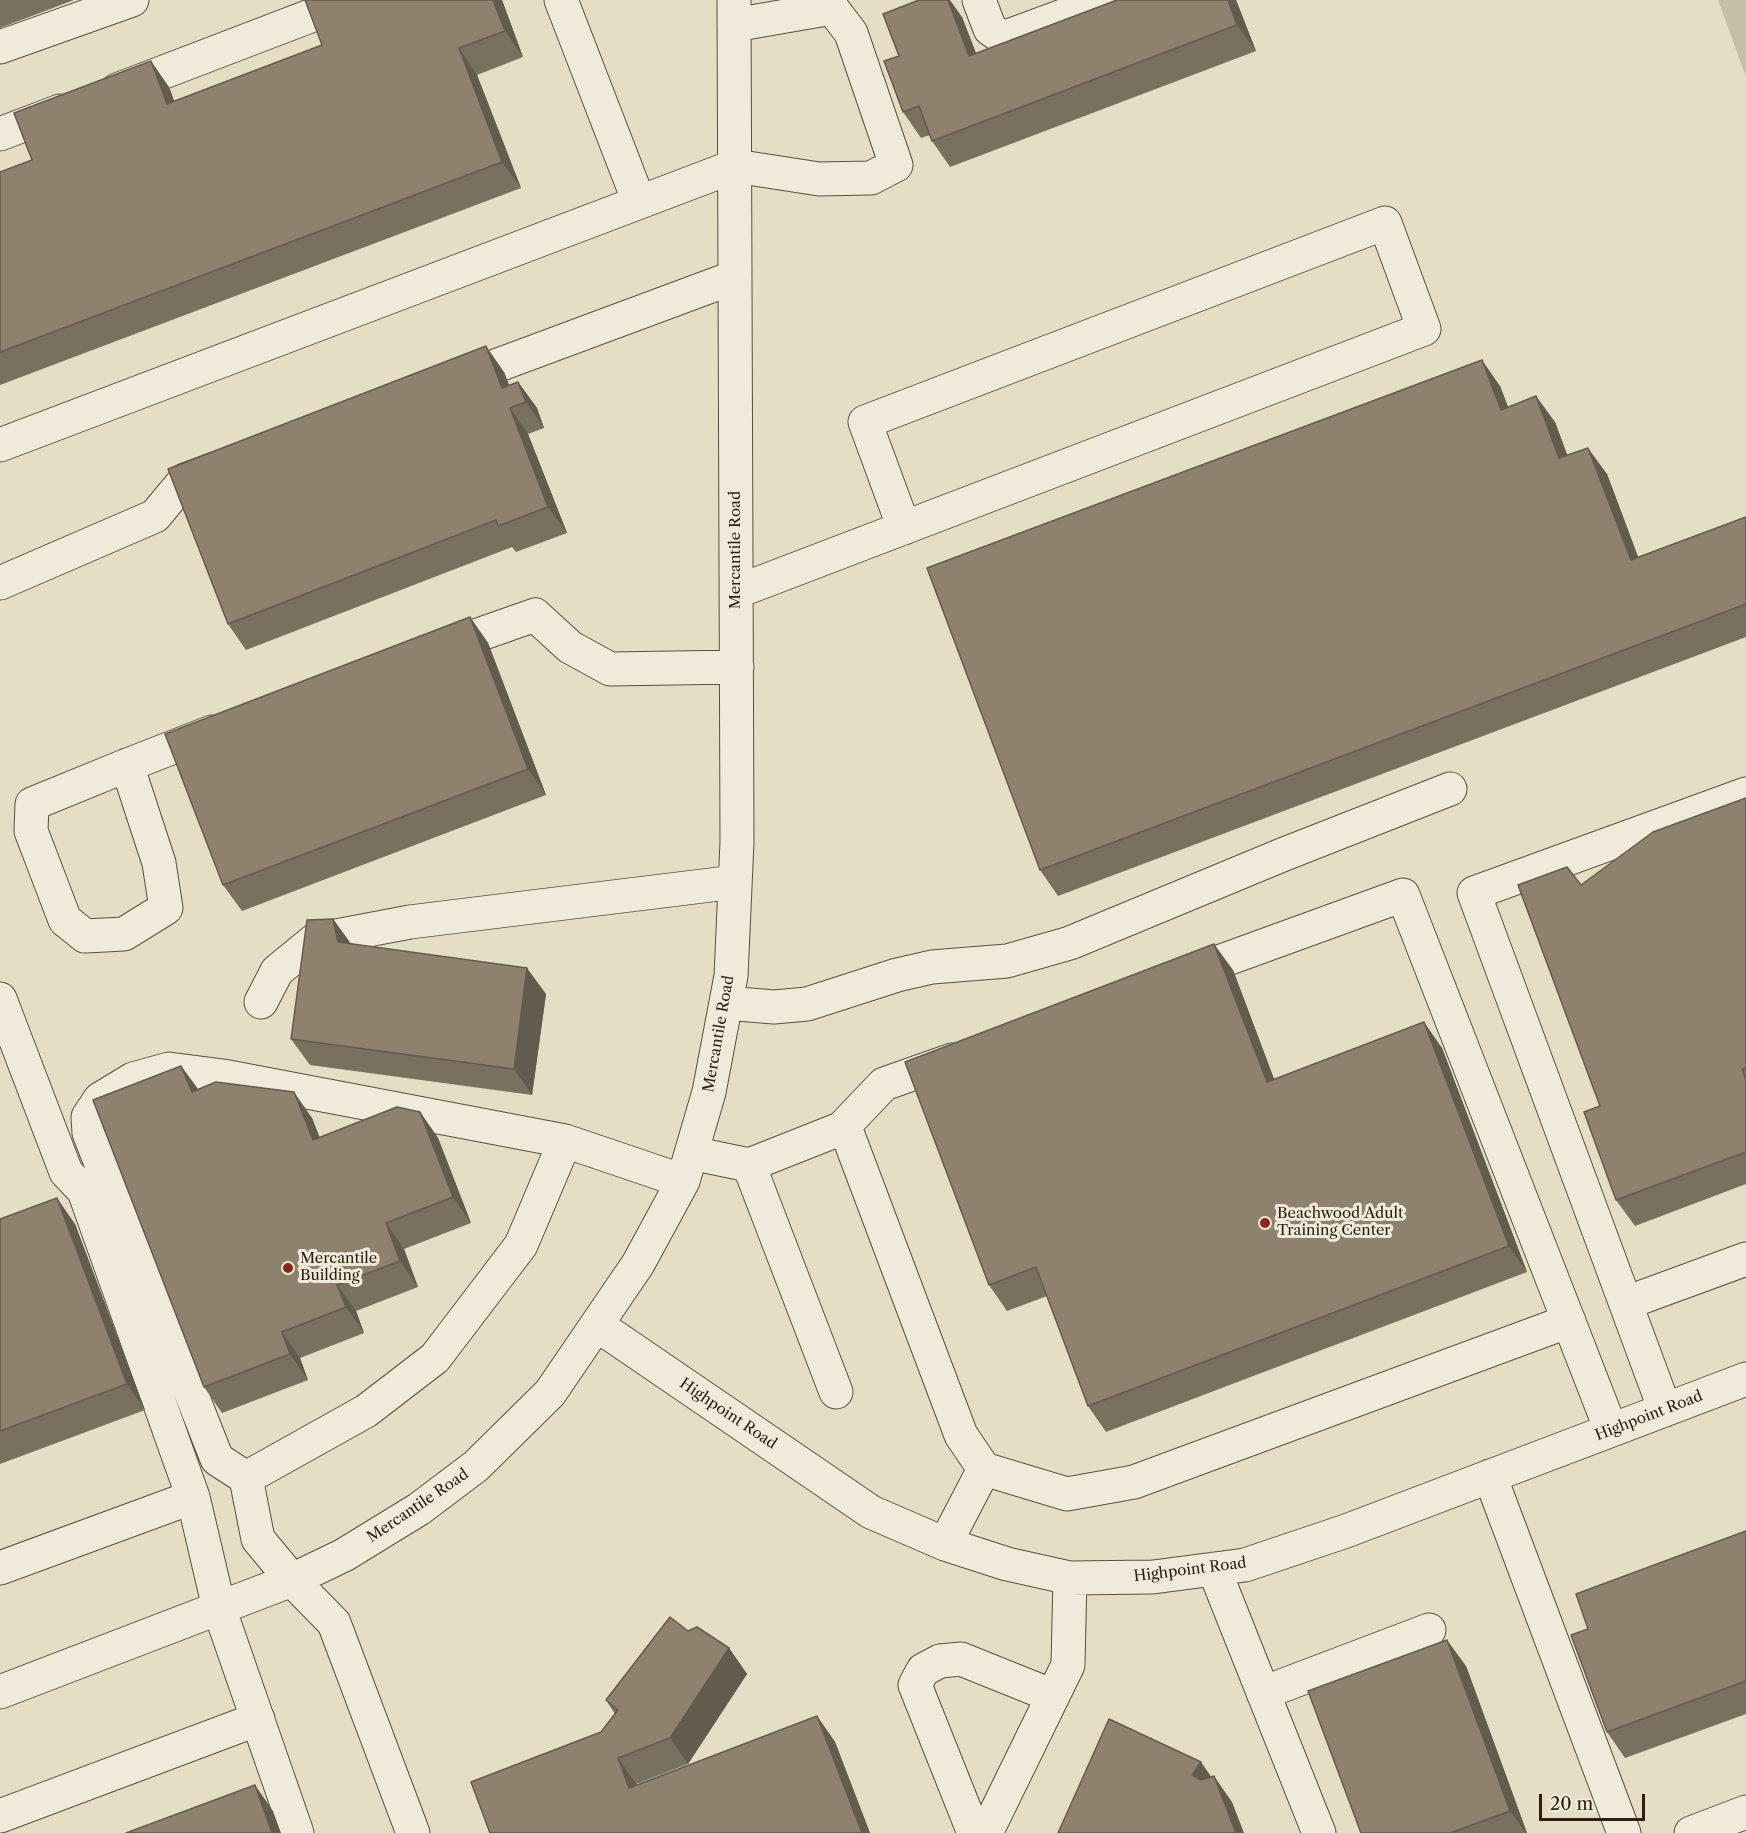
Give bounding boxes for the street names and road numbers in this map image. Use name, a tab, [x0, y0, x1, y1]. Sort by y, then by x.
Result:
street label: Mercantile Road	[727, 491, 745, 609]
street label: Mercantile Road	[700, 974, 738, 1094]
street label: Highpoint Road	[676, 1375, 780, 1453]
street label: Highpoint Road	[1593, 1387, 1705, 1445]
street label: Mercantile Road	[364, 1465, 472, 1547]
street label: Highpoint Road	[1133, 1554, 1247, 1586]

